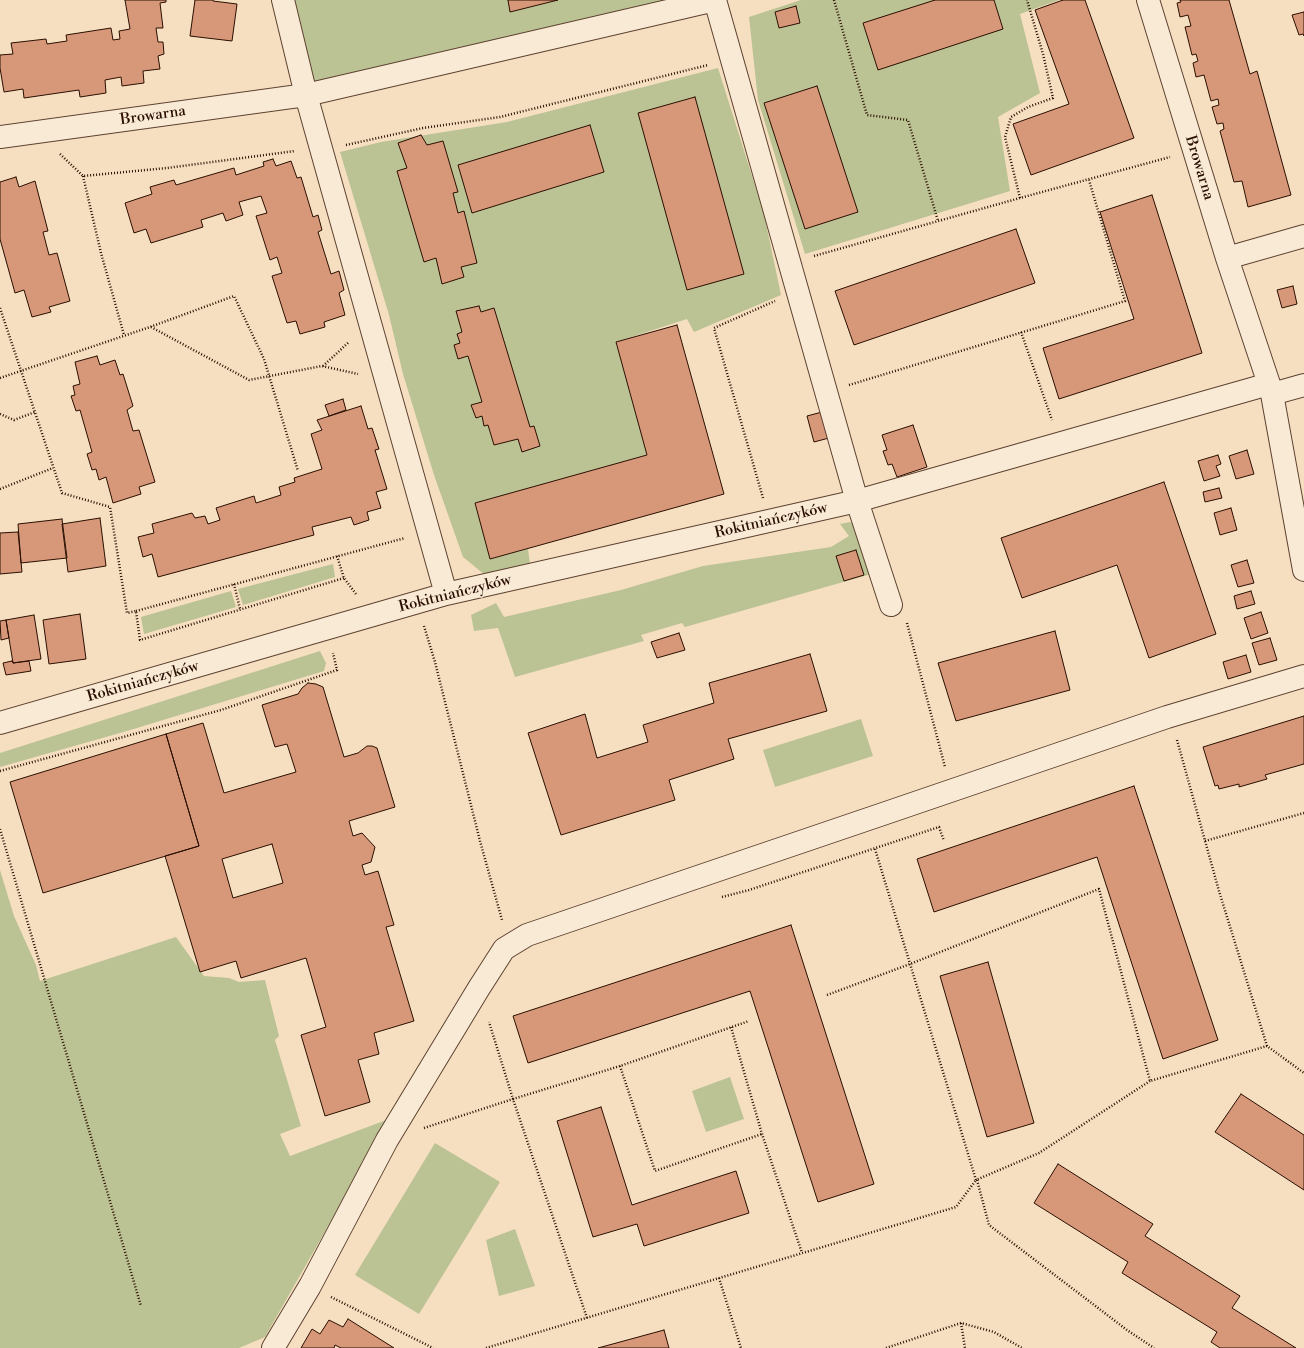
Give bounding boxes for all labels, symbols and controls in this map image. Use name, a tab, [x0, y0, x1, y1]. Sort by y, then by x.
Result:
street label: Browarna	[119, 102, 187, 130]
street label: Browarna	[1181, 134, 1217, 202]
street label: Rokitniańczyków	[713, 499, 829, 543]
street label: Rokitniańczyków	[397, 571, 513, 617]
street label: Rokitniańczyków	[85, 657, 201, 707]

